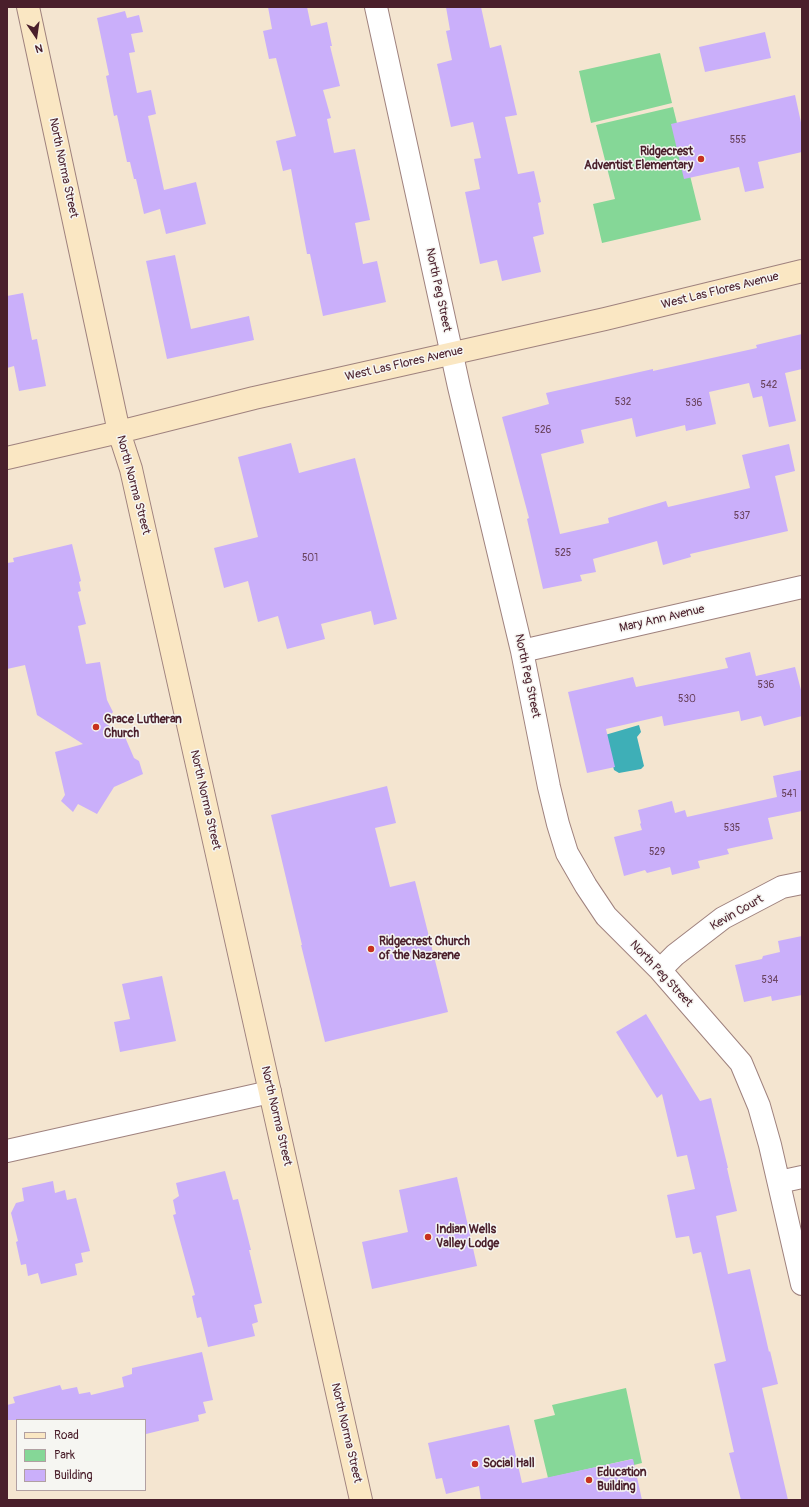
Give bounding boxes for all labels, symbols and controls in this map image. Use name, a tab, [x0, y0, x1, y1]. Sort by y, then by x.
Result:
north arrow	[16, 16, 56, 56]
text: N	[34, 41, 44, 55]
street label: North Norma Street	[45, 117, 81, 219]
house number: 555	[730, 134, 746, 146]
place label: Ridgecrest Adventist Elementary	[584, 145, 693, 173]
marker: Ridgecrest Adventist Elementary	[696, 154, 706, 164]
street label: North Peg Street	[422, 247, 454, 333]
street label: West Las Flores Avenue	[660, 269, 780, 313]
street label: West Las Flores Avenue	[344, 343, 464, 385]
house number: 542	[761, 379, 777, 391]
house number: 532	[615, 396, 631, 408]
house number: 536	[686, 397, 702, 409]
house number: 526	[535, 424, 551, 436]
street label: North Norma Street	[113, 434, 153, 536]
house number: 537	[734, 510, 750, 522]
house number: 525	[555, 547, 571, 559]
house number: 501	[302, 552, 318, 564]
street label: Mary Ann Avenue	[618, 602, 706, 636]
street label: North Peg Street	[511, 633, 543, 719]
house number: 536	[758, 679, 774, 691]
house number: 530	[678, 693, 696, 705]
place label: Grace Lutheran Church	[104, 713, 182, 741]
marker: Grace Lutheran Church	[91, 722, 101, 732]
street label: North Norma Street	[186, 749, 224, 851]
house number: 541	[781, 788, 797, 800]
house number: 535	[724, 822, 740, 834]
house number: 529	[649, 846, 665, 858]
street label: Kevin Court	[708, 892, 766, 934]
place label: Ridgecrest Church of the Nazarene	[379, 935, 470, 963]
street label: North Peg Street	[627, 938, 695, 1010]
marker: Ridgecrest Church of the Nazarene	[366, 944, 376, 954]
house number: 534	[762, 974, 778, 986]
street label: North Norma Street	[257, 1065, 295, 1167]
place label: Indian Wells Valley Lodge	[436, 1223, 499, 1251]
marker: Indian Wells Valley Lodge	[423, 1232, 433, 1242]
street label: North Norma Street	[327, 1382, 365, 1484]
legend	[16, 1419, 146, 1491]
text: Road	[54, 1428, 79, 1443]
text: Park	[54, 1448, 75, 1463]
place label: Social Hall	[483, 1457, 535, 1471]
marker: Social Hall	[470, 1459, 480, 1469]
place label: Education Building	[597, 1466, 647, 1494]
text: Building	[54, 1468, 93, 1483]
marker: Education Building	[584, 1475, 594, 1485]

